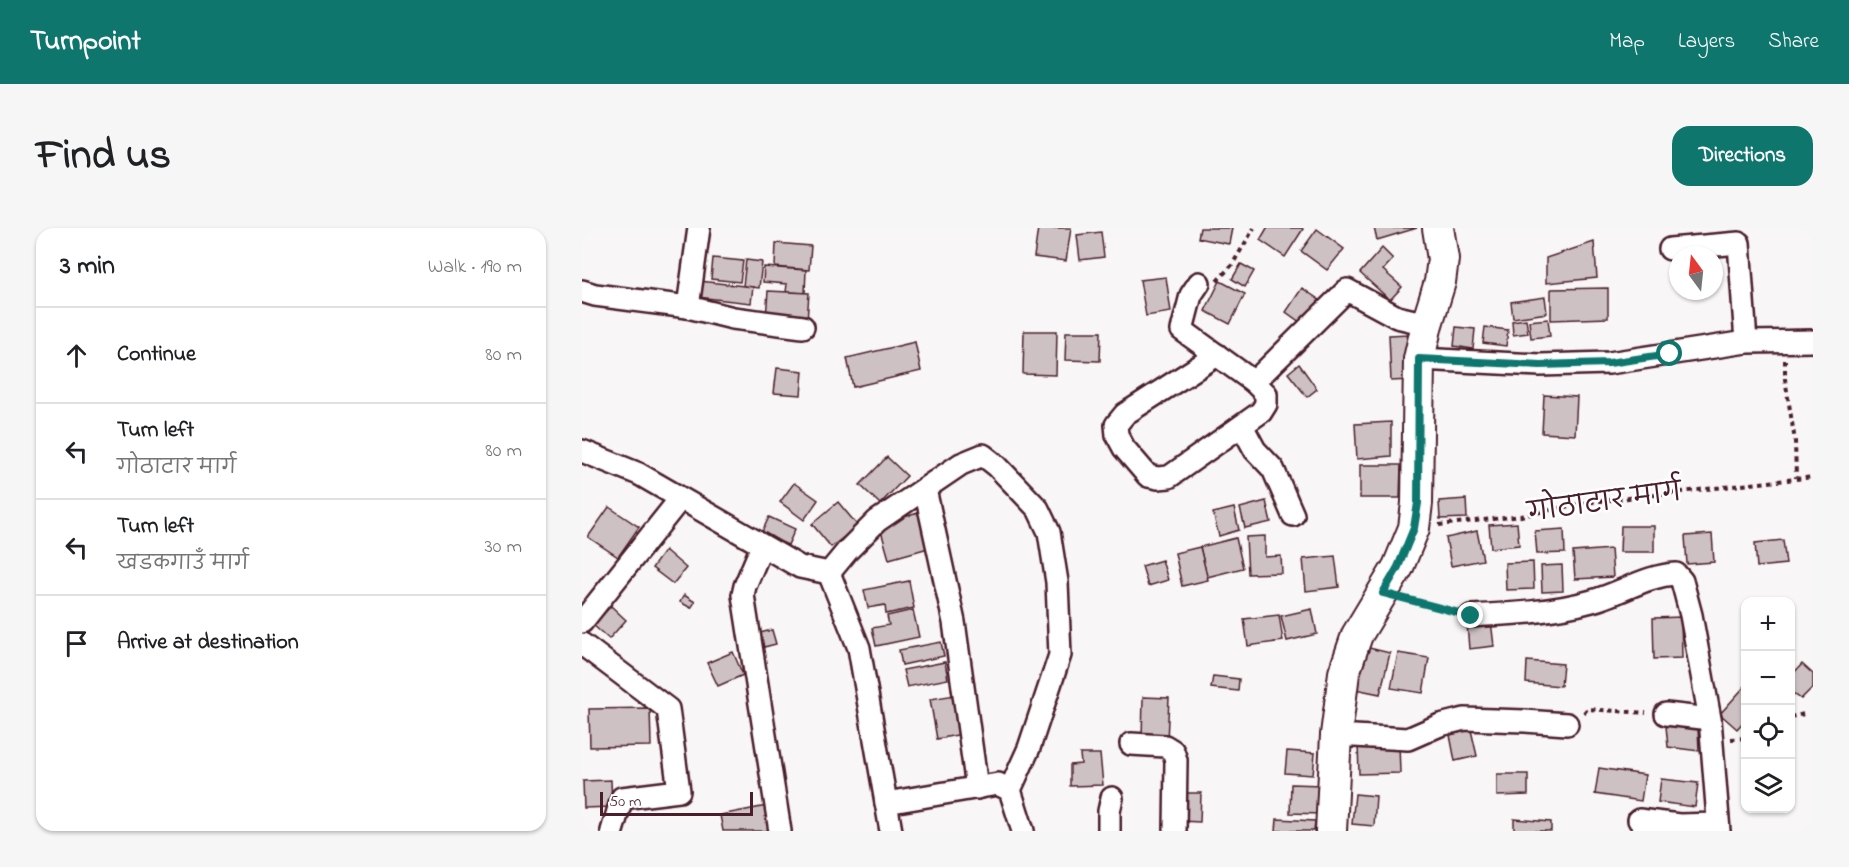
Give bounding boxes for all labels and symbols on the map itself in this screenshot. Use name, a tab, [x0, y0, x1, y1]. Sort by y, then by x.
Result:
north arrow	[1669, 246, 1723, 300]
route start	[1656, 340, 1682, 366]
street label: गोठाटार मार्ग	[1523, 470, 1686, 534]
route end	[1457, 602, 1483, 628]
scale bar	[600, 789, 753, 816]

